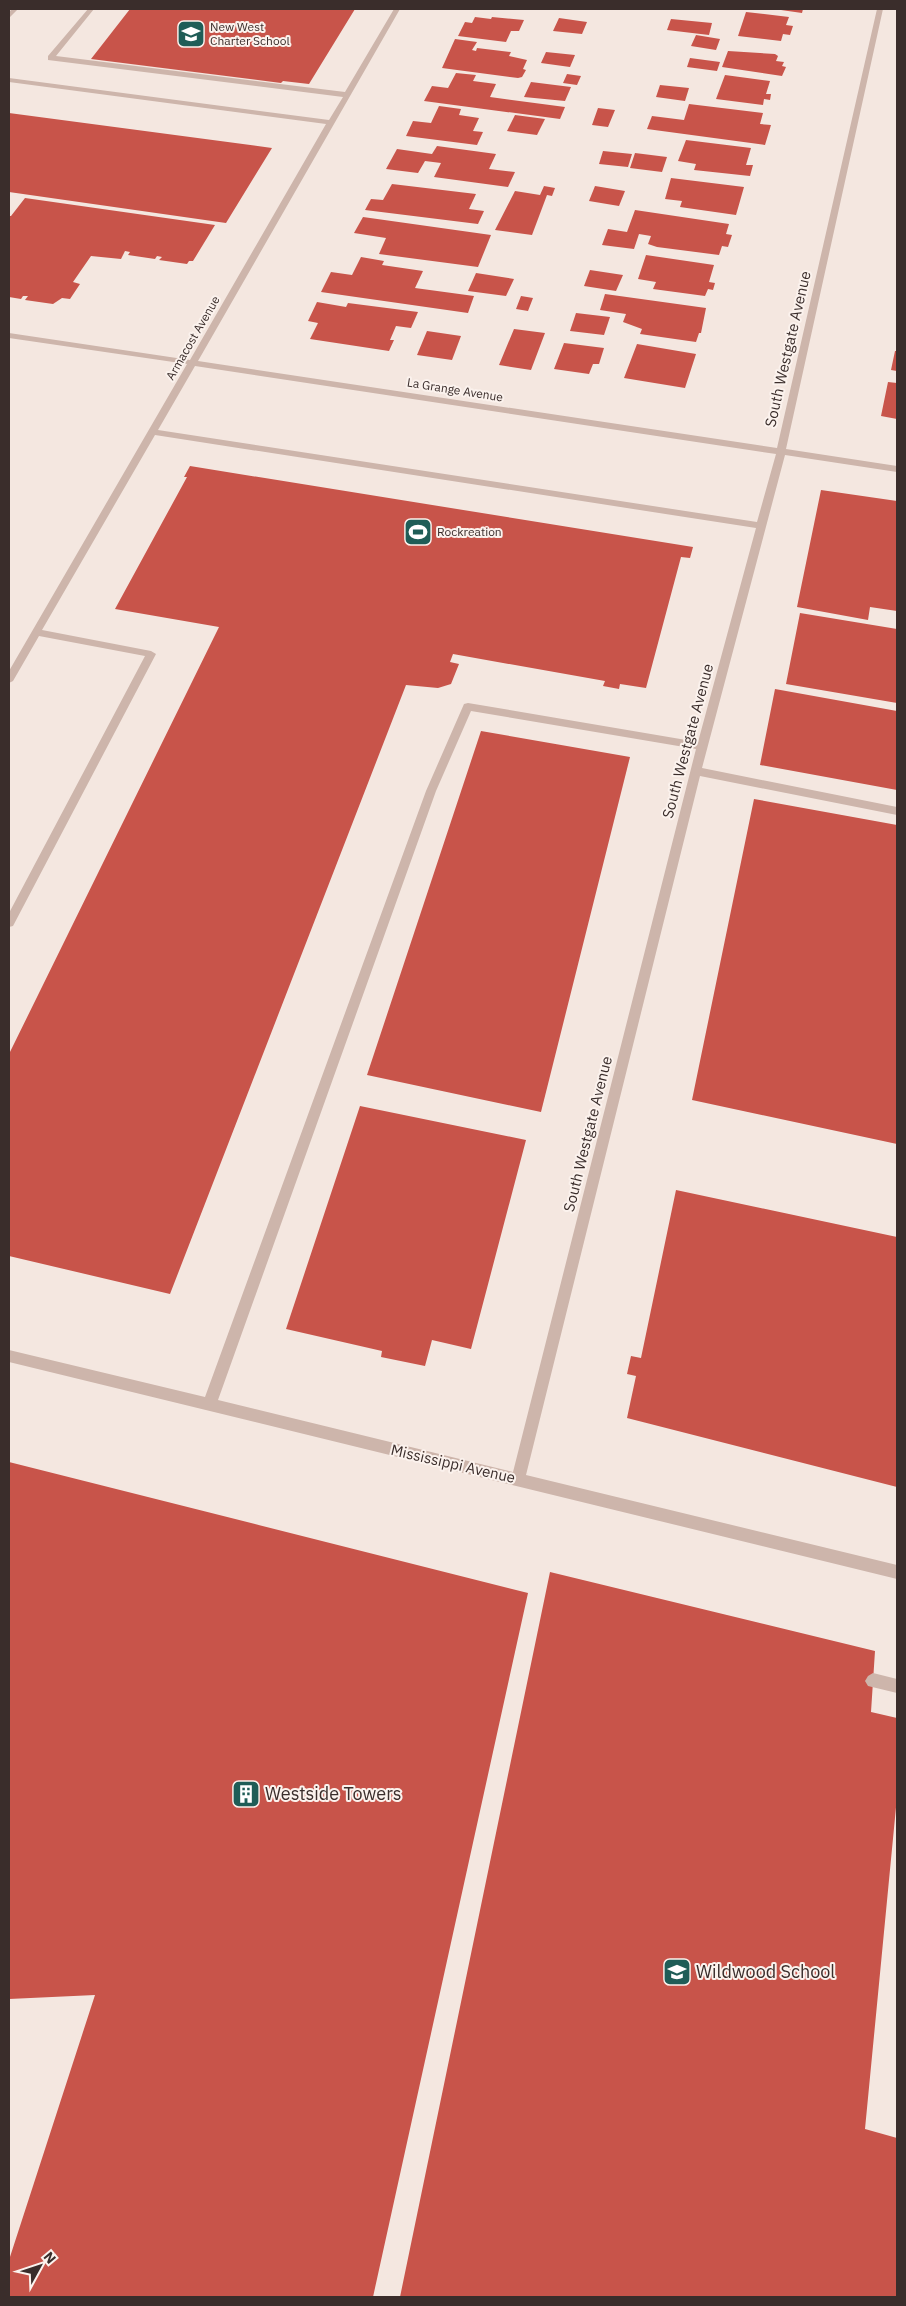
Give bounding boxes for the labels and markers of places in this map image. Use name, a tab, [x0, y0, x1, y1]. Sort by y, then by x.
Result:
school or university icon: New West Charter School	[176, 19, 206, 49]
place label: New West Charter School	[210, 19, 290, 48]
sports icon: Rockreation	[403, 517, 433, 547]
place label: Rockreation	[437, 524, 502, 539]
building icon: Westside Towers	[231, 1779, 261, 1809]
place label: Westside Towers	[265, 1782, 402, 1805]
school or university icon: Wildwood School	[662, 1957, 692, 1987]
place label: Wildwood School	[696, 1960, 835, 1983]

